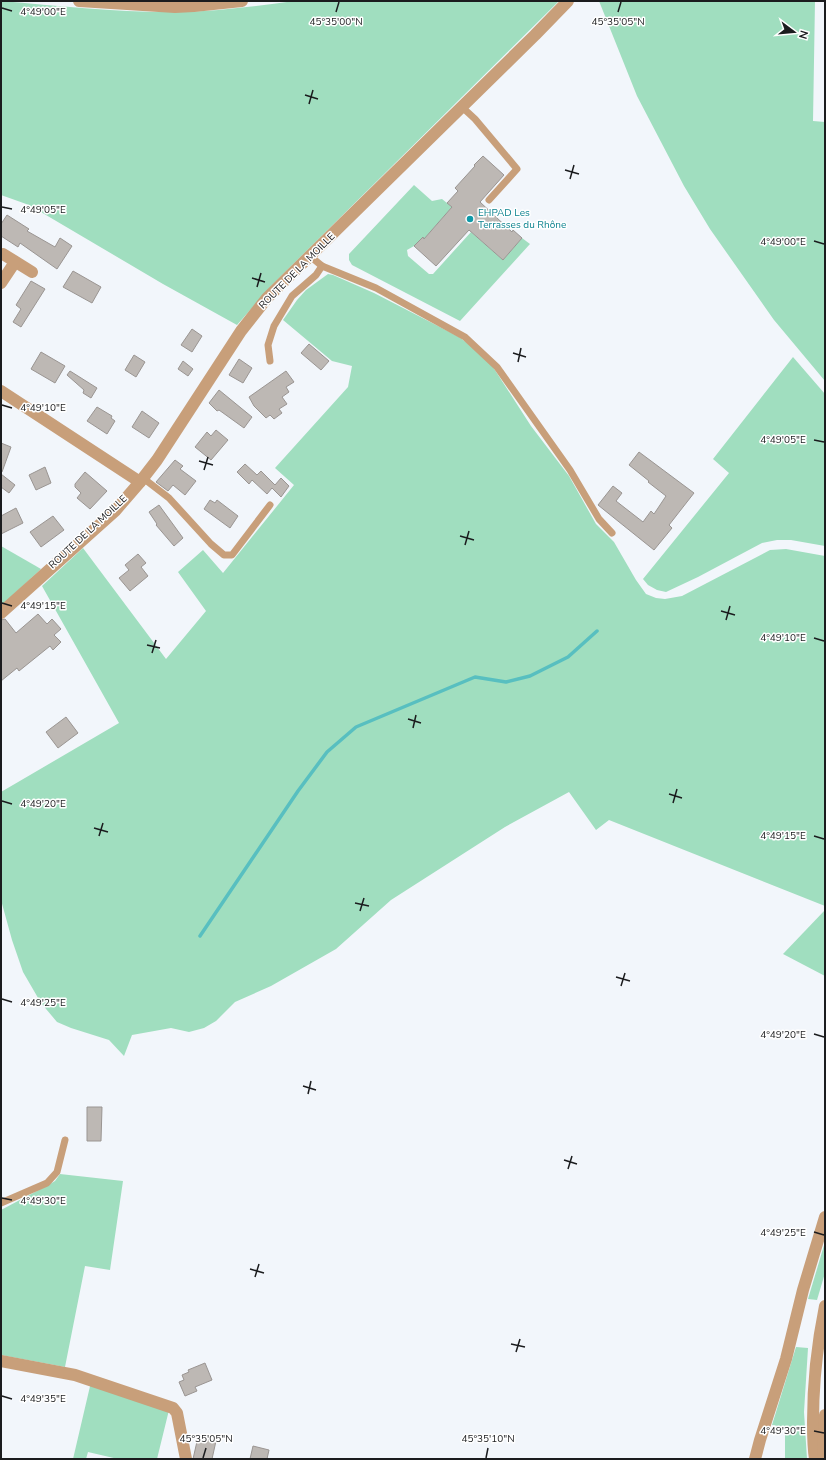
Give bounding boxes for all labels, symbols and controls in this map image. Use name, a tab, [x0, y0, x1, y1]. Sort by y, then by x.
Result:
text: 4°49'00"E	[20, 5, 66, 19]
north arrow	[774, 12, 814, 52]
text: 45°35'00"N	[309, 15, 363, 29]
text: 45°35'05"N	[591, 15, 645, 29]
text: N	[795, 29, 811, 41]
text: 4°49'05"E	[20, 203, 66, 217]
place label: EHPAD Les Terrasses du Rhône	[478, 206, 566, 232]
marker: EHPAD Les Terrasses du Rhône	[465, 214, 475, 224]
street label: ROUTE DE LA MOILLE	[256, 230, 338, 312]
text: 4°49'00"E	[760, 235, 806, 249]
text: 4°49'10"E	[20, 401, 66, 415]
text: 4°49'05"E	[760, 433, 806, 447]
street label: ROUTE DE LA MOILLE	[46, 492, 130, 572]
text: 4°49'15"E	[20, 599, 66, 613]
text: 4°49'10"E	[760, 631, 806, 645]
text: 4°49'20"E	[20, 797, 66, 811]
text: 4°49'15"E	[760, 829, 806, 843]
text: 4°49'25"E	[20, 996, 66, 1010]
text: 4°49'20"E	[760, 1028, 806, 1042]
text: 4°49'30"E	[20, 1194, 66, 1208]
text: 4°49'25"E	[760, 1226, 806, 1240]
text: 4°49'35"E	[20, 1392, 66, 1406]
text: 4°49'30"E	[760, 1424, 806, 1438]
text: 45°35'05"N	[179, 1432, 233, 1446]
text: 45°35'10"N	[461, 1432, 515, 1446]

